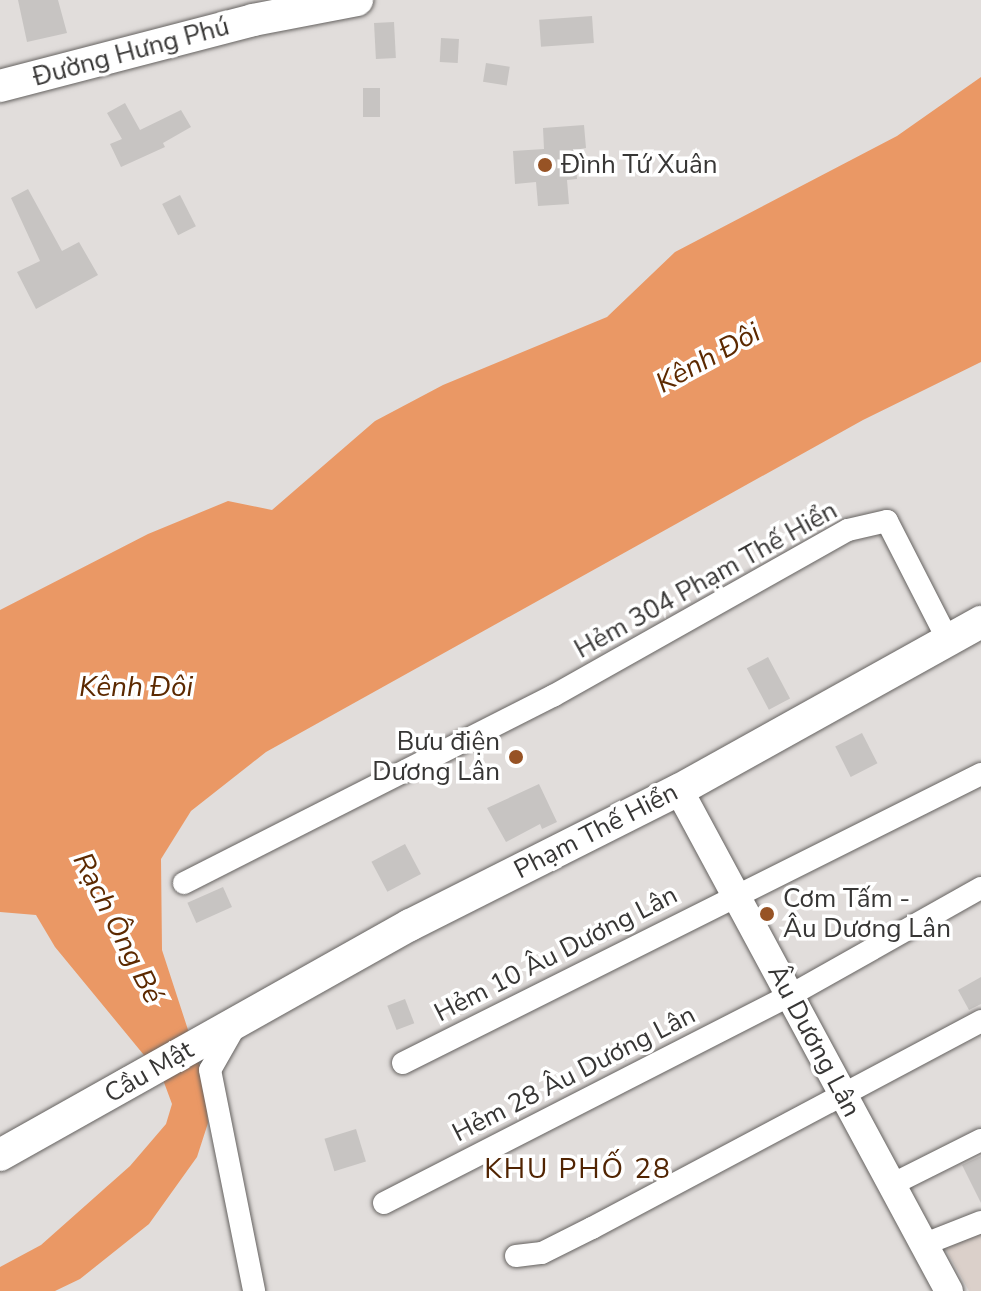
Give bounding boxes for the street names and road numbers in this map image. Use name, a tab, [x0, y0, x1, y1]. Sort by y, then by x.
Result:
street label: Đường Hưng Phú	[29, 11, 233, 93]
street label: Hẻm 304 Phạm Thế Hiển	[569, 495, 843, 665]
street label: Phạm Thế Hiển	[509, 776, 683, 886]
street label: Hẻm 10 Âu Dương Lân	[429, 879, 683, 1029]
street label: Âu Dương Lân	[761, 960, 867, 1122]
street label: Hẻm 28 Âu Dương Lân	[447, 999, 701, 1149]
street label: Cầu Mật	[99, 1034, 199, 1110]

